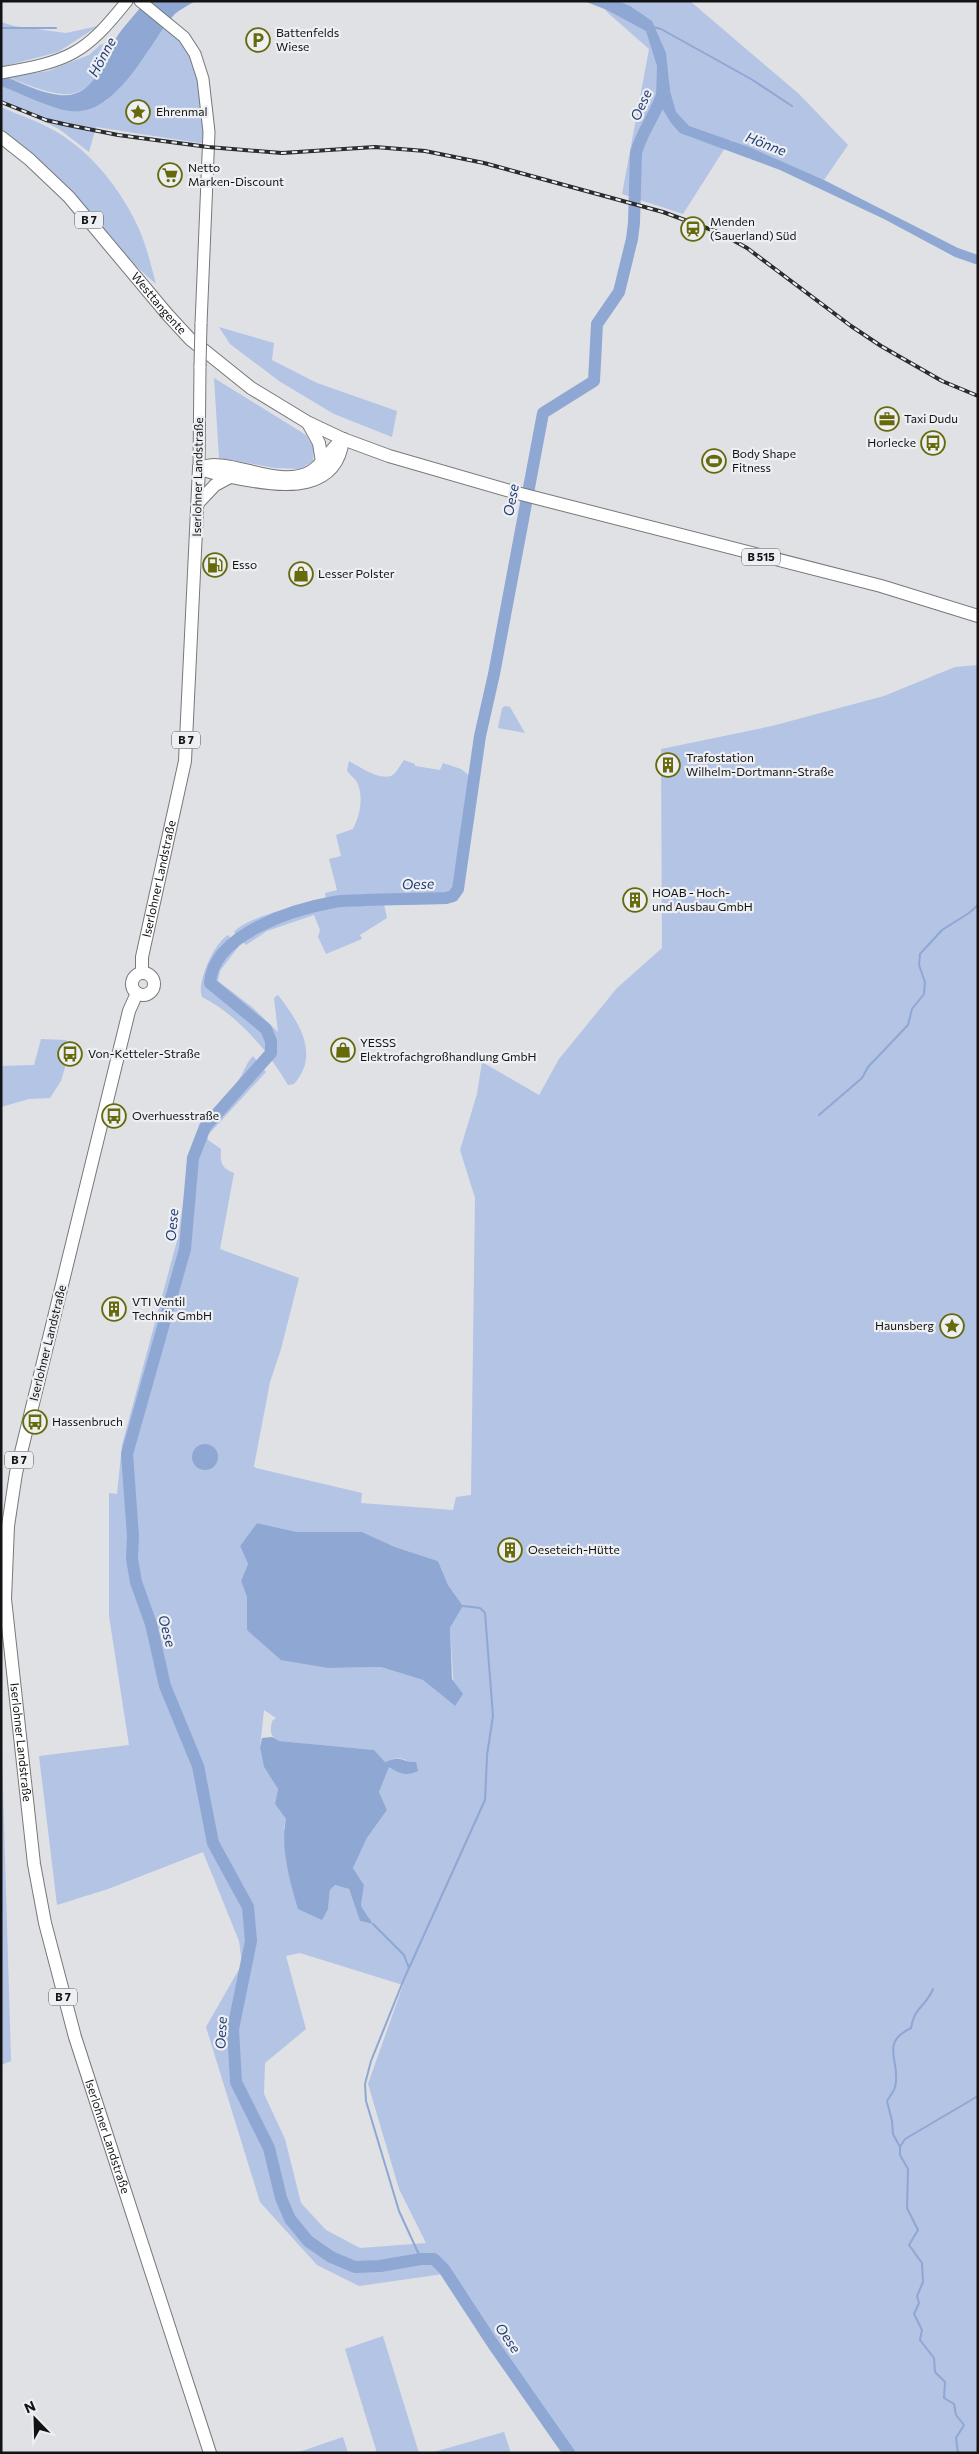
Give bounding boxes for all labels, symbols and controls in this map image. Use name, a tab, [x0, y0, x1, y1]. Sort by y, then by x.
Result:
place label: Battenfelds Wiese	[276, 25, 339, 53]
parking icon: Battenfelds Wiese	[245, 27, 271, 53]
water label: Hönne	[84, 34, 119, 79]
water label: Oese	[626, 86, 655, 123]
place icon: Ehrenmal	[125, 99, 151, 125]
place label: Ehrenmal	[156, 104, 208, 118]
water label: Hönne	[743, 128, 790, 159]
place label: Netto Marken-Discount	[188, 160, 284, 188]
supermarket icon: Netto Marken-Discount	[157, 162, 183, 188]
road number: B 7	[75, 212, 103, 228]
place label: Menden (Sauerland) Süd	[710, 214, 797, 242]
station icon: Menden (Sauerland) Süd	[680, 216, 706, 242]
street label: Westtangente	[129, 269, 190, 337]
office icon: Taxi Dudu	[874, 406, 900, 432]
place label: Taxi Dudu	[904, 411, 958, 425]
street label: Iserlohner Landstraße	[189, 417, 205, 537]
bus stop icon: Horlecke	[920, 430, 946, 456]
place label: Horlecke	[867, 435, 916, 449]
place label: Body Shape Fitness	[732, 446, 796, 474]
sports icon: Body Shape Fitness	[701, 448, 727, 474]
water label: Oese	[499, 482, 522, 518]
road number: B 515	[742, 548, 780, 566]
fuel station icon: Esso	[202, 552, 228, 578]
place label: Esso	[232, 557, 257, 571]
shop icon: Lesser Polster	[288, 561, 314, 587]
place label: Lesser Polster	[318, 566, 395, 580]
road number: B 7	[172, 732, 200, 748]
place label: Trafostation Wilhelm-Dortmann-Straße	[686, 750, 834, 778]
building icon: Trafostation Wilhelm-Dortmann-Straße	[655, 752, 681, 778]
street label: Iserlohner Landstraße	[139, 819, 178, 938]
water label: Oese	[401, 874, 435, 893]
place label: HOAB - Hoch- und Ausbau GmbH	[652, 885, 753, 913]
building icon: HOAB - Hoch- und Ausbau GmbH	[622, 887, 648, 913]
place label: YESSS Elektrofachgroßhandlung GmbH	[360, 1035, 537, 1063]
shop icon: YESSS Elektrofachgroßhandlung GmbH	[330, 1037, 356, 1063]
bus stop icon: Von-Ketteler-Straße	[57, 1041, 83, 1067]
place label: Von-Ketteler-Straße	[88, 1046, 200, 1060]
bus stop icon: Overhuesstraße	[101, 1103, 127, 1129]
place label: Overhuesstraße	[132, 1108, 219, 1122]
water label: Oese	[162, 1207, 181, 1242]
street label: Iserlohner Landstraße	[26, 1283, 68, 1402]
place label: VTI Ventil Technik GmbH	[132, 1294, 212, 1322]
building icon: VTI Ventil Technik GmbH	[101, 1296, 127, 1322]
place icon: Haunsberg	[939, 1313, 965, 1339]
place label: Haunsberg	[875, 1318, 934, 1332]
bus stop icon: Hassenbruch	[22, 1409, 48, 1435]
place label: Hassenbruch	[52, 1414, 123, 1428]
road number: B 7	[5, 1452, 33, 1468]
building icon: Oeseteich-Hütte	[497, 1537, 523, 1563]
place label: Oeseteich-Hütte	[528, 1542, 620, 1556]
water label: Oese	[155, 1613, 180, 1649]
street label: Iserlohner Landstraße	[8, 1682, 35, 1802]
road number: B 7	[49, 1988, 77, 2005]
water label: Oese	[211, 2016, 230, 2050]
street label: Iserlohner Landstraße	[83, 2077, 133, 2195]
water label: Oese	[492, 2319, 525, 2356]
north arrow	[10, 2394, 60, 2444]
text: N	[22, 2397, 38, 2416]

